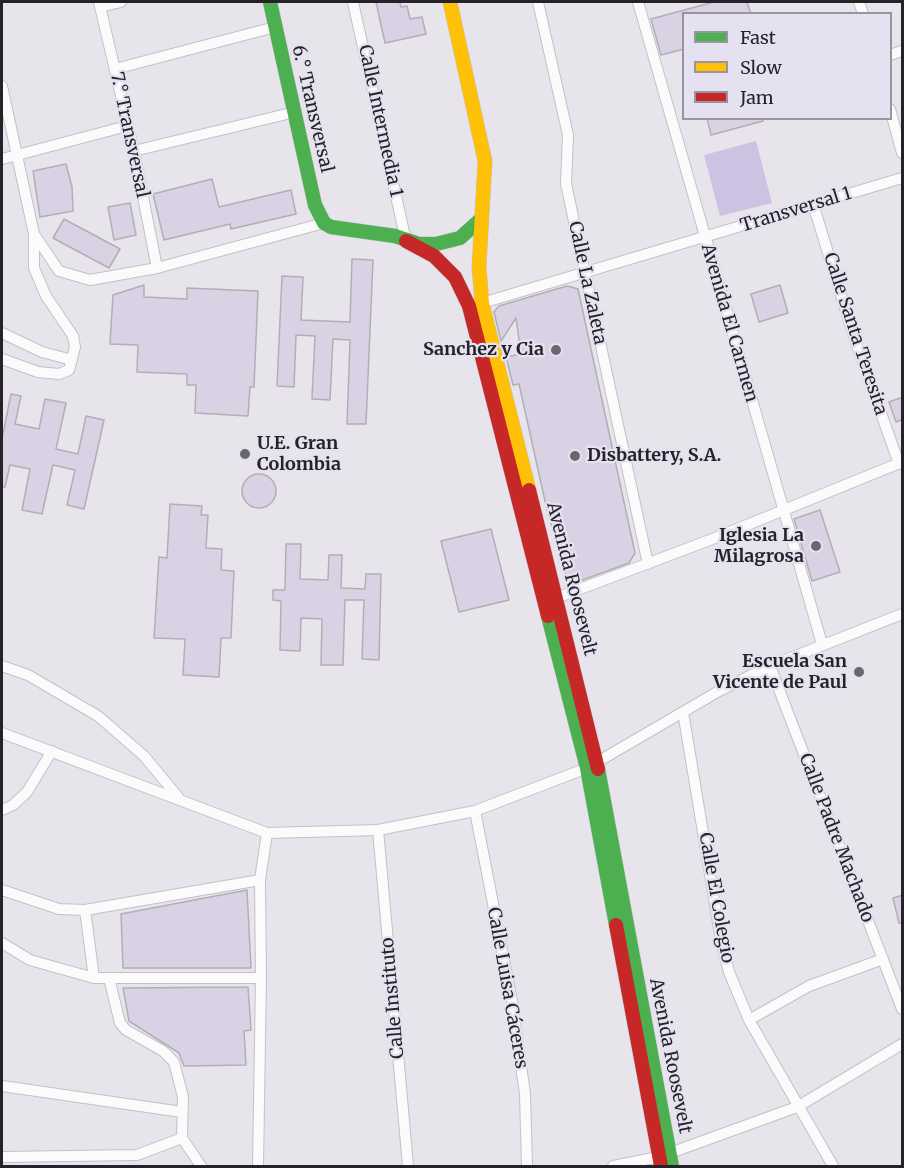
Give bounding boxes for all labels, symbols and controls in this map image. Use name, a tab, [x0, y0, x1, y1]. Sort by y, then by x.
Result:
legend	[682, 12, 892, 120]
text: Fast	[740, 26, 776, 49]
street label: 6.° Transversal	[287, 43, 337, 175]
street label: Calle Intermedia 1	[353, 43, 407, 199]
text: Slow	[740, 56, 782, 79]
street label: 7.° Transversal	[105, 70, 153, 200]
text: Jam	[740, 86, 774, 109]
street label: Transversal 1	[738, 183, 854, 237]
street label: Calle La Zaleta	[563, 219, 611, 347]
street label: Avenida El Carmen	[696, 241, 762, 405]
street label: Calle Santa Teresita	[819, 250, 891, 418]
place label: Sanchez y Cia	[423, 339, 544, 361]
marker: Sanchez y Cia	[549, 343, 563, 357]
place label: U.E. Gran Colombia	[257, 433, 341, 476]
place label: Disbattery, S.A.	[587, 445, 721, 467]
marker: U.E. Gran Colombia	[238, 447, 252, 461]
marker: Disbattery, S.A.	[568, 449, 582, 463]
street label: Avenida Roosevelt	[541, 500, 601, 658]
place label: Iglesia La Milagrosa	[714, 525, 804, 568]
marker: Iglesia La Milagrosa	[809, 539, 823, 553]
place label: Escuela San Vicente de Paul	[713, 651, 847, 694]
marker: Escuela San Vicente de Paul	[852, 665, 866, 679]
street label: Calle Padre Machado	[794, 751, 878, 925]
street label: Calle El Colegio	[694, 831, 738, 965]
street label: Calle Luisa Cáceres	[482, 906, 532, 1070]
street label: Calle Instituto	[377, 936, 409, 1060]
street label: Avenida Roosevelt	[644, 977, 696, 1135]

